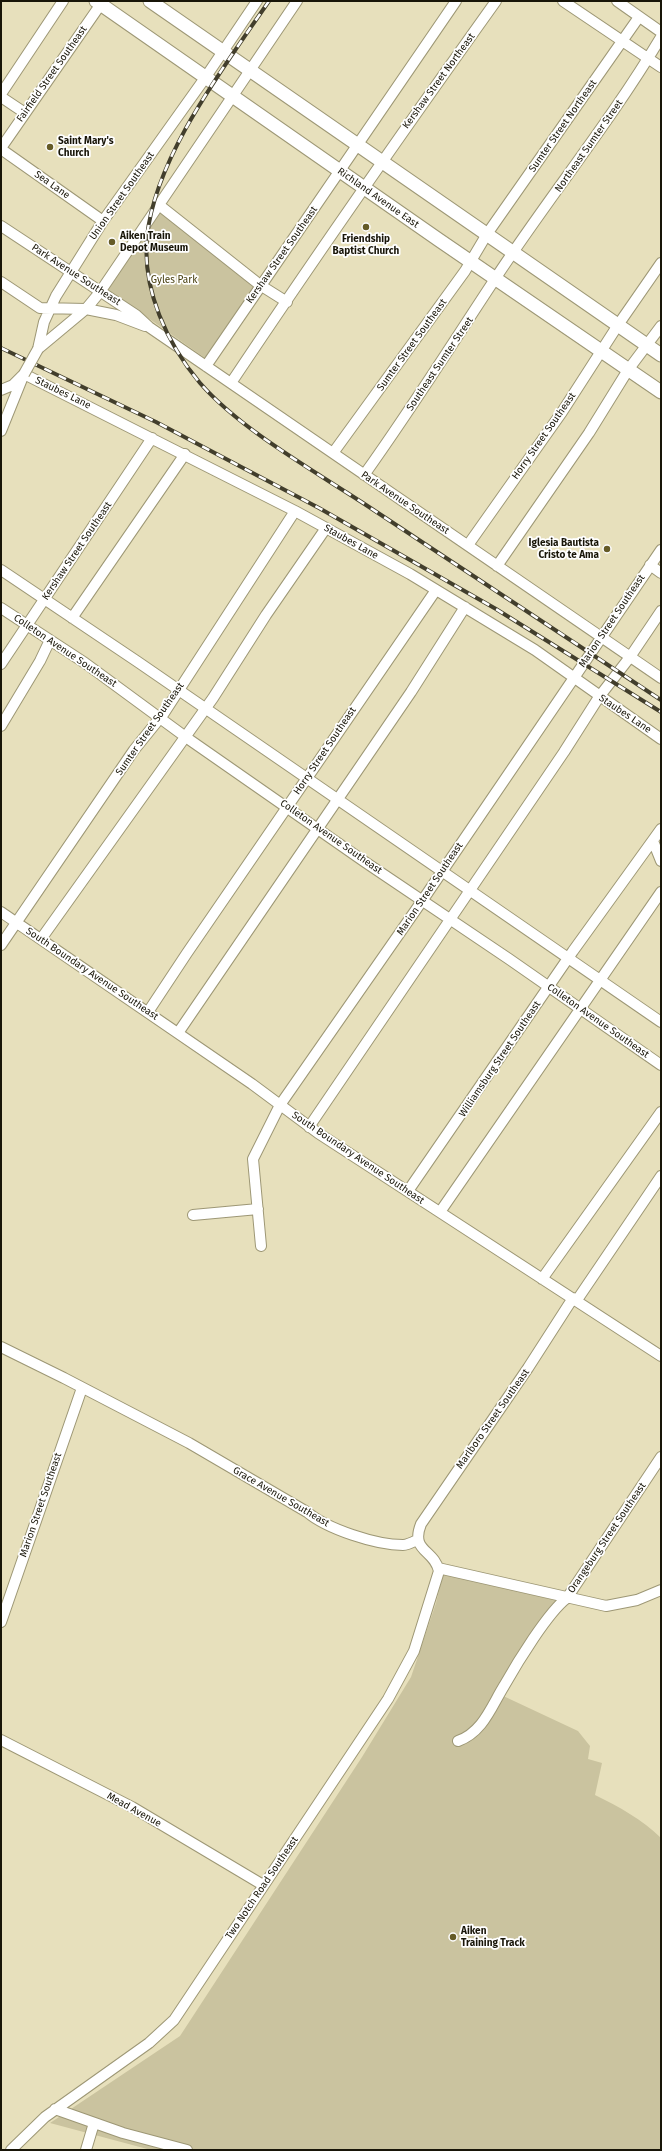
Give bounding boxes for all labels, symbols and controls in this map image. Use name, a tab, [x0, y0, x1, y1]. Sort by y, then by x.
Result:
street label: Fairfield Street Southeast	[14, 24, 90, 124]
street label: Kershaw Street Northeast	[400, 31, 478, 131]
street label: Sumter Street Northeast	[527, 78, 599, 174]
street label: Northeast Sumter Street	[553, 98, 625, 194]
place label: Saint Mary's Church	[58, 135, 114, 158]
marker: Saint Mary's Church	[45, 142, 55, 152]
street label: Union Street Southeast	[87, 150, 157, 242]
street label: Richland Avenue East	[335, 165, 421, 231]
street label: Sea Lane	[32, 168, 72, 202]
street label: Kershaw Street Southeast	[244, 204, 320, 306]
marker: Friendship Baptist Church	[361, 222, 371, 232]
place label: Aiken Train Depot Museum	[120, 230, 188, 254]
place label: Friendship Baptist Church	[333, 233, 399, 256]
marker: Aiken Train Depot Museum	[107, 237, 117, 247]
street label: Park Avenue Southeast	[29, 242, 123, 308]
park label: Gyles Park	[151, 274, 197, 286]
street label: Sumter Street Southeast	[375, 297, 449, 393]
street label: Southeast Sumter Street	[404, 315, 476, 413]
street label: Staubes Lane	[33, 374, 93, 412]
street label: Horry Street Southeast	[509, 390, 579, 482]
street label: Park Avenue Southeast	[359, 469, 451, 537]
street label: Kershaw Street Southeast	[40, 500, 114, 602]
street label: Staubes Lane	[322, 522, 380, 562]
place label: Iglesia Bautista Cristo te Ama	[529, 537, 599, 560]
marker: Iglesia Bautista Cristo te Ama	[602, 544, 612, 554]
street label: Marion Street Southeast	[576, 572, 648, 670]
street label: Colleton Avenue Southeast	[11, 612, 119, 690]
street label: Sumter Street Southeast	[113, 680, 187, 778]
street label: Staubes Lane	[597, 692, 653, 736]
street label: Horry Street Southeast	[291, 705, 359, 797]
street label: Colleton Avenue Southeast	[278, 797, 384, 877]
street label: Marion Street Southeast	[394, 840, 466, 938]
street label: South Boundary Avenue Southeast	[24, 925, 160, 1023]
street label: Colleton Avenue Southeast	[545, 981, 651, 1061]
street label: Williamsburg Street Southeast	[457, 999, 543, 1119]
street label: South Boundary Avenue Southeast	[290, 1109, 426, 1207]
street label: Marlboro Street Southeast	[454, 1367, 532, 1471]
street label: Marion Street Southeast	[17, 1451, 65, 1559]
street label: Grace Avenue Southeast	[231, 1464, 331, 1530]
street label: Orangeburg Street Southeast	[565, 1480, 649, 1596]
street label: Mead Avenue	[105, 1790, 163, 1830]
street label: Two Notch Road Southeast	[223, 1834, 301, 1942]
place label: Aiken Training Track	[461, 1925, 525, 1948]
marker: Aiken Training Track	[448, 1932, 458, 1942]

